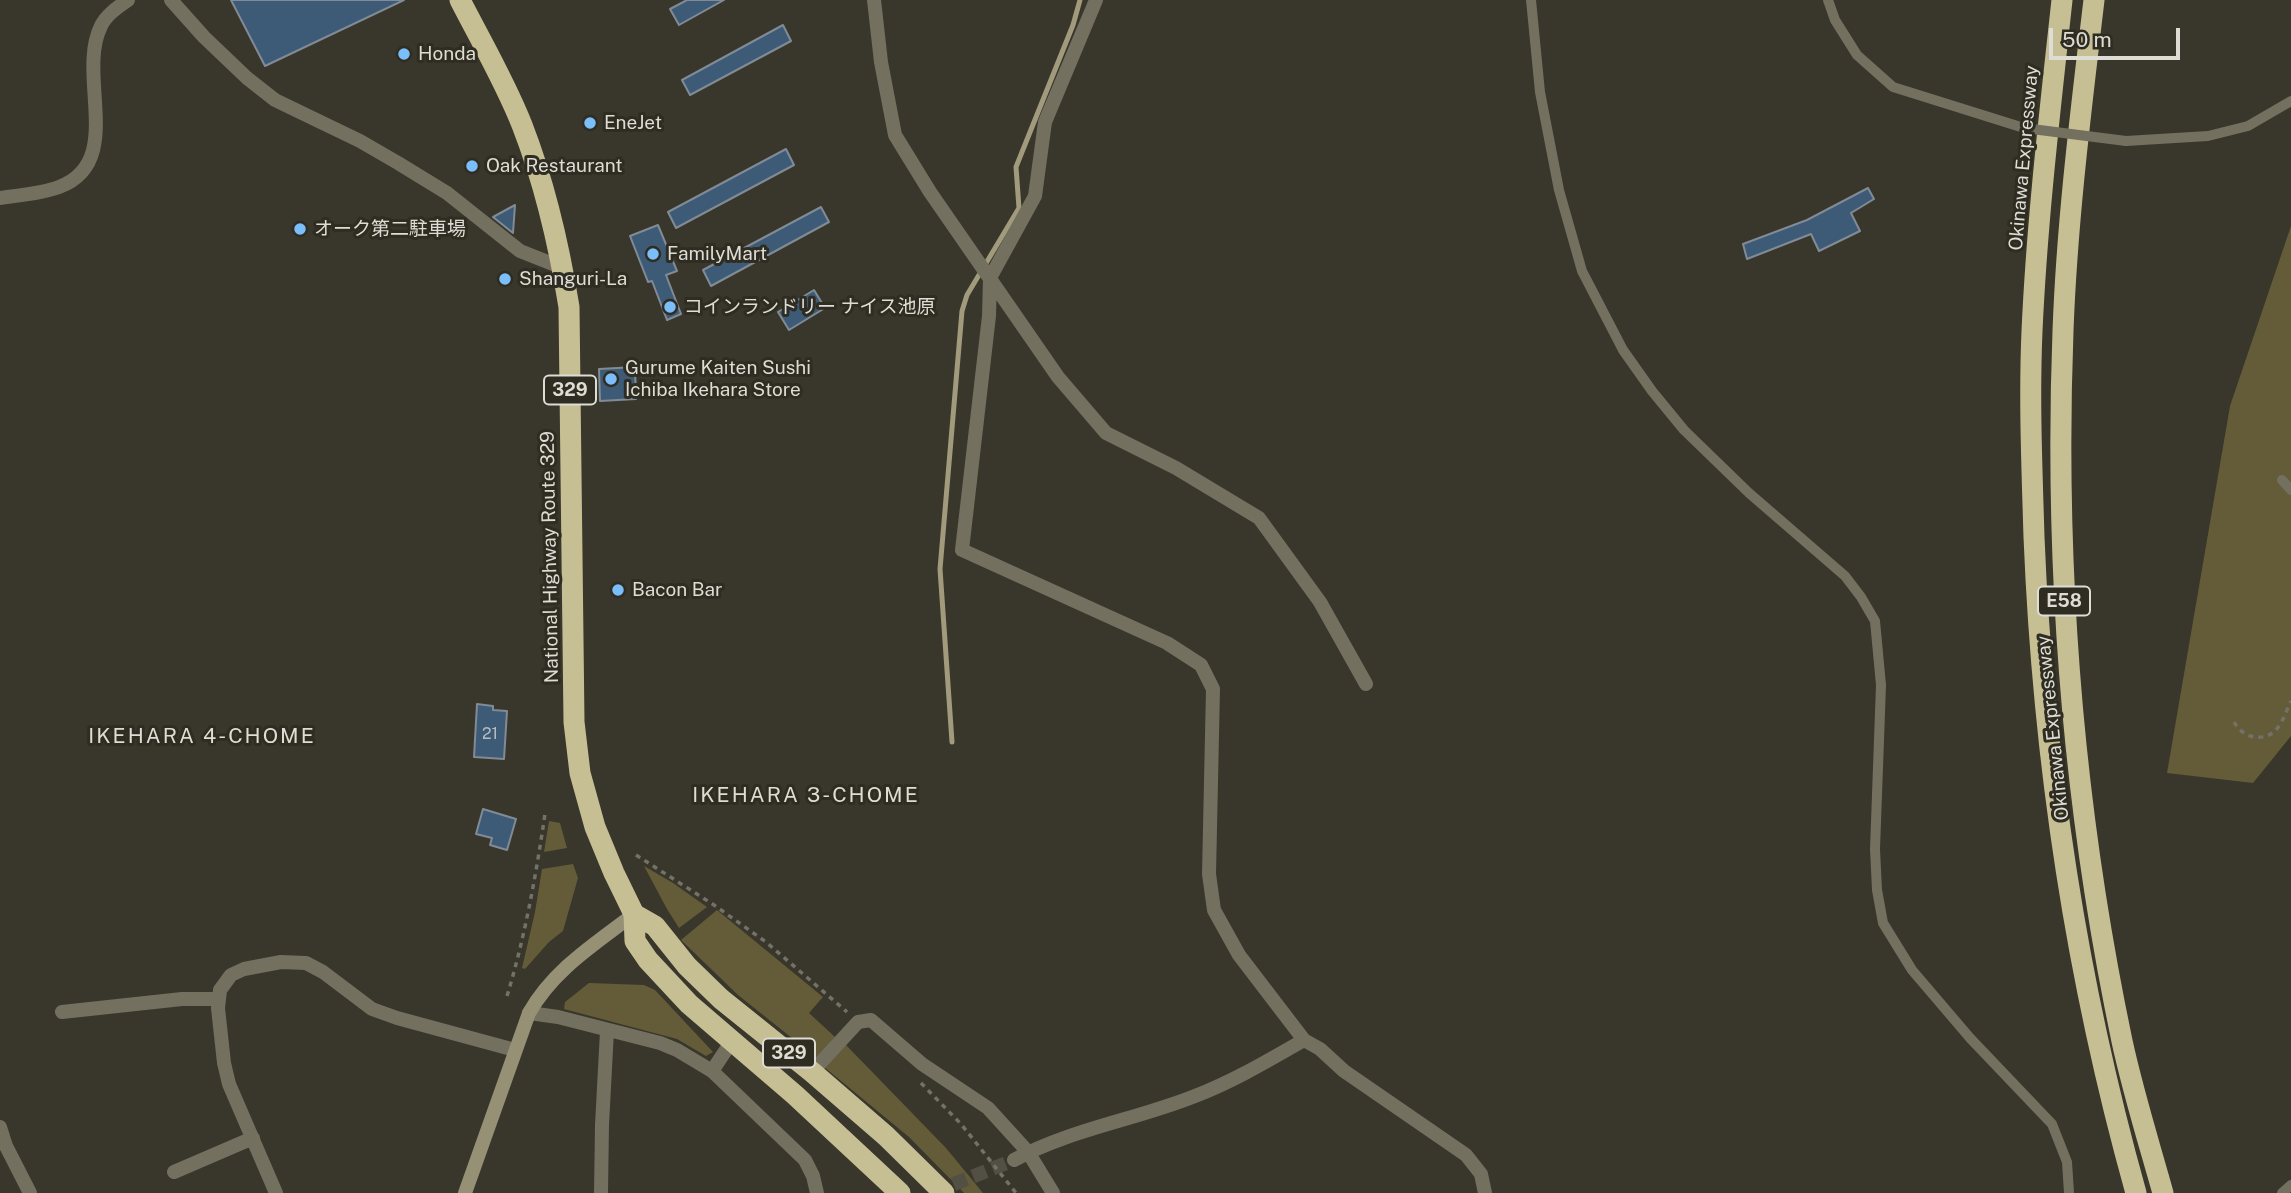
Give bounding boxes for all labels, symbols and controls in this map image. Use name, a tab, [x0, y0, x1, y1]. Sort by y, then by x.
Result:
scale bar	[2053, 14, 2184, 58]
text: 50 m	[2062, 27, 2112, 52]
place label: Honda	[418, 43, 476, 65]
marker: Honda	[396, 46, 412, 62]
street label: Okinawa Expressway	[2005, 64, 2043, 252]
place label: EneJet	[604, 112, 662, 134]
marker: EneJet	[582, 115, 598, 131]
place label: Oak Restaurant	[486, 155, 623, 177]
marker: Oak Restaurant	[464, 158, 480, 174]
place label: オーク第二駐車場	[314, 218, 466, 240]
marker: オーク第二駐車場	[292, 221, 308, 237]
place label: FamilyMart	[667, 243, 767, 265]
marker: FamilyMart	[645, 246, 661, 262]
place label: Shanguri-La	[519, 268, 627, 290]
marker: Shanguri-La	[497, 271, 513, 287]
place label: コインランドリー ナイス池原	[684, 296, 936, 318]
marker: コインランドリー ナイス池原	[662, 299, 678, 315]
place label: Gurume Kaiten Sushi Ichiba Ikehara Store	[625, 357, 811, 401]
marker: Gurume Kaiten Sushi Ichiba Ikehara Store	[603, 371, 619, 387]
road number: 329	[544, 376, 596, 404]
street label: National Highway Route 329	[536, 431, 564, 683]
place label: Bacon Bar	[632, 579, 723, 601]
marker: Bacon Bar	[610, 582, 626, 598]
road number: E58	[2038, 586, 2090, 616]
street label: Okinawa Expressway	[2032, 634, 2074, 822]
district label: IKEHARA 4-CHOME	[90, 724, 314, 750]
house number: 21	[482, 724, 498, 744]
district label: IKEHARA 3-CHOME	[694, 783, 918, 809]
road number: 329	[763, 1038, 815, 1068]

